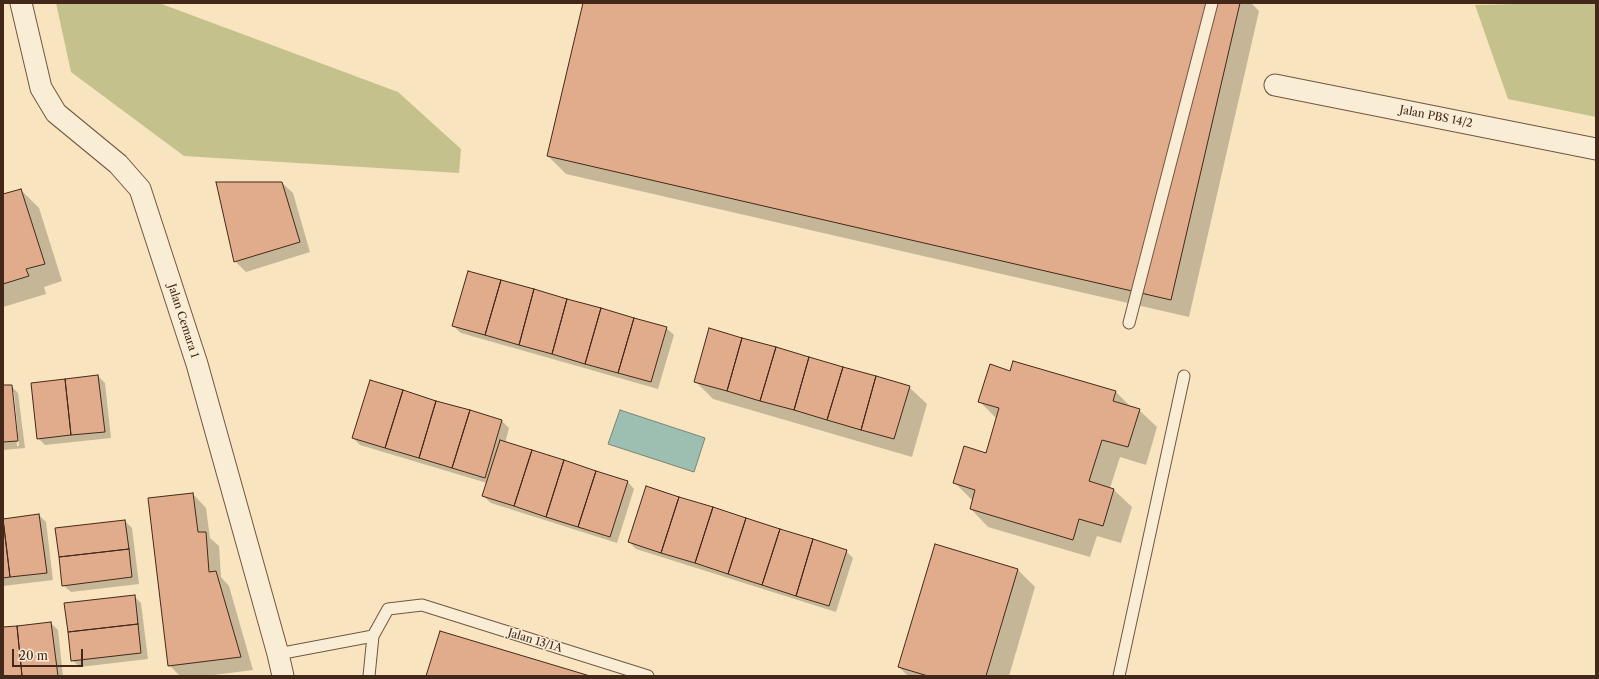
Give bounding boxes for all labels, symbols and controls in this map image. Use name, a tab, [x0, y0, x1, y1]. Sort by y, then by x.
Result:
street label: Jalan PBS 14/2	[1398, 103, 1474, 131]
street label: Jalan Cemara 1	[165, 282, 201, 360]
street label: Jalan 13/1A	[506, 626, 564, 656]
scale bar	[14, 641, 85, 667]
text: 20 m	[19, 648, 48, 663]

